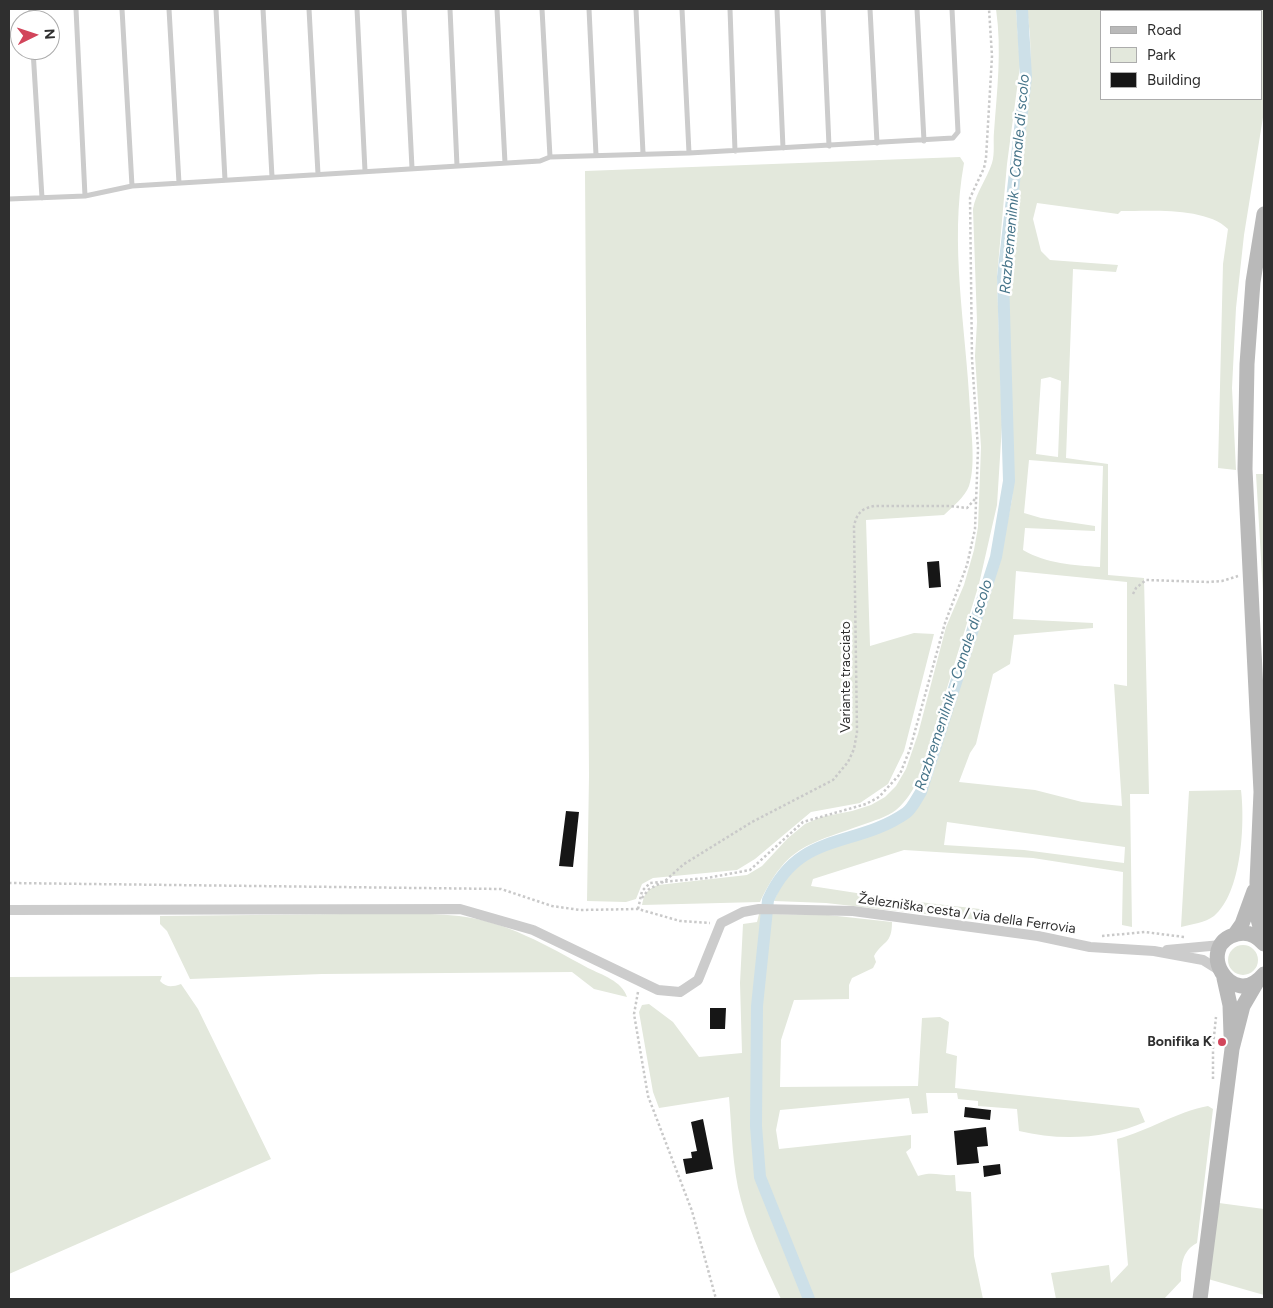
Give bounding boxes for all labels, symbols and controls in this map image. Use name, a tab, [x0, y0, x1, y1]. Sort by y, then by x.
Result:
north arrow	[10, 10, 60, 60]
legend	[1100, 10, 1263, 100]
text: Road	[1147, 21, 1182, 39]
text: N	[41, 28, 58, 40]
text: Park	[1147, 46, 1176, 64]
text: Building	[1147, 71, 1201, 89]
water label: Razbremenilnik - Canale di scolo	[996, 73, 1034, 295]
water label: Razbremenilnik - Canale di scolo	[911, 577, 997, 793]
street label: Variante tracciato	[838, 621, 854, 733]
street label: Železniška cesta / via della Ferrovia	[857, 890, 1077, 938]
place label: Bonifika K	[1147, 1034, 1212, 1050]
marker: Bonifika K	[1216, 1036, 1228, 1048]

